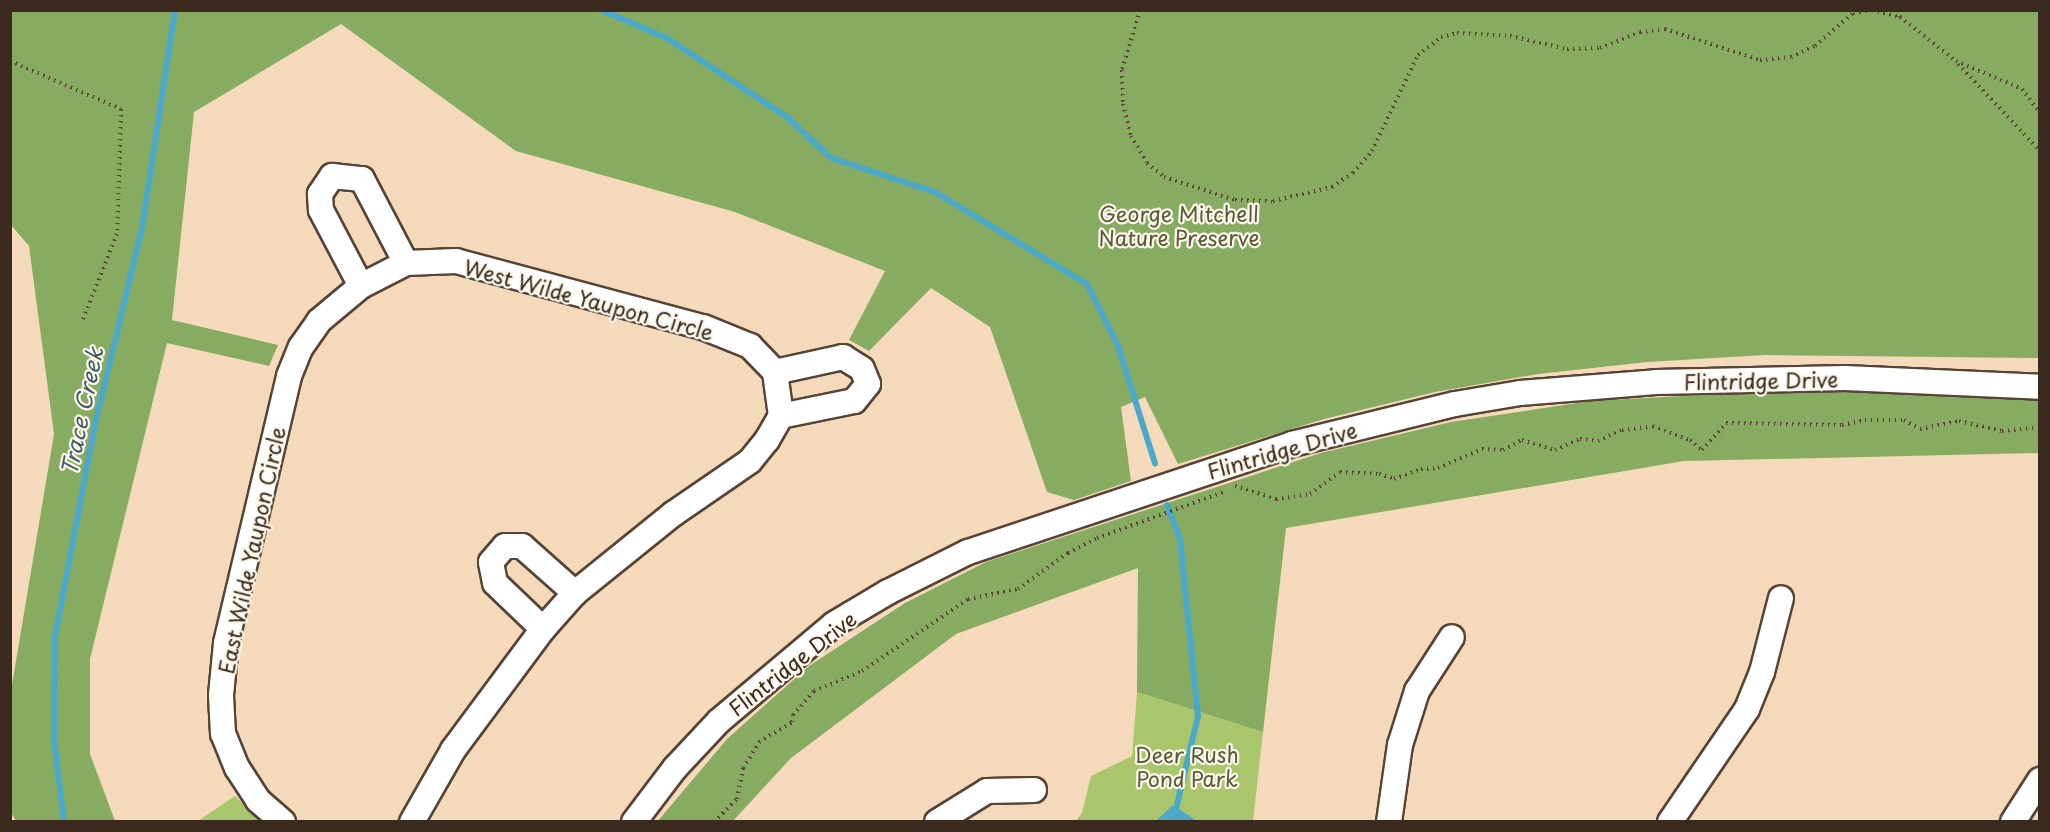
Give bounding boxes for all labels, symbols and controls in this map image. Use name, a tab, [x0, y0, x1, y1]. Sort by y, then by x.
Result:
park label: George Mitchell Nature Preserve	[1098, 200, 1260, 250]
street label: West Wilde Yaupon Circle	[460, 253, 718, 345]
water label: Trace Creek	[55, 345, 107, 477]
street label: Flintridge Drive	[1683, 366, 1839, 394]
street label: Flintridge Drive	[1204, 416, 1360, 484]
street label: East Wilde Yaupon Circle	[212, 423, 290, 677]
street label: Flintridge Drive	[723, 605, 861, 721]
park label: Deer Rush Pond Park	[1135, 741, 1239, 791]

